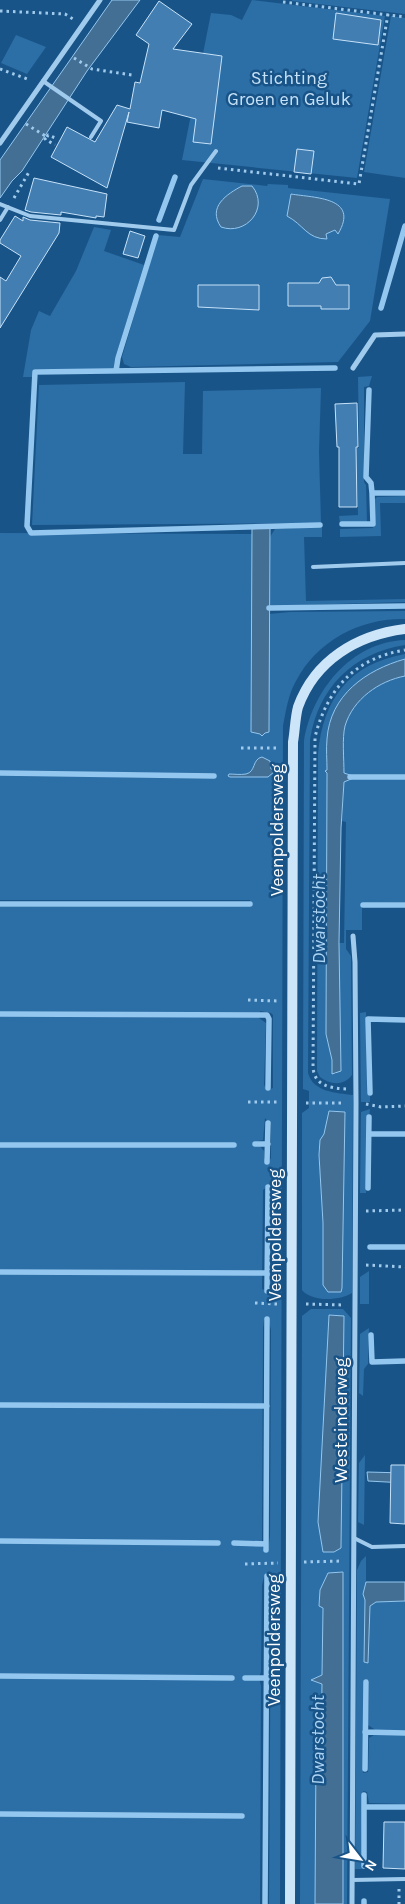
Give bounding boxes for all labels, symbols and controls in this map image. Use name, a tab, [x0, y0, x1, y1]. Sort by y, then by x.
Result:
park label: Stichting Groen en Geluk	[227, 67, 351, 110]
street label: Veenpoldersweg	[266, 764, 288, 896]
water label: Dwarstocht	[308, 873, 330, 964]
street label: Veenpoldersweg	[264, 1169, 286, 1301]
street label: Westeinderweg	[330, 1357, 352, 1483]
street label: Veenpoldersweg	[263, 1574, 285, 1706]
water label: Dwarstocht	[307, 1694, 329, 1785]
north arrow	[335, 1834, 385, 1884]
text: N	[361, 1857, 381, 1874]

